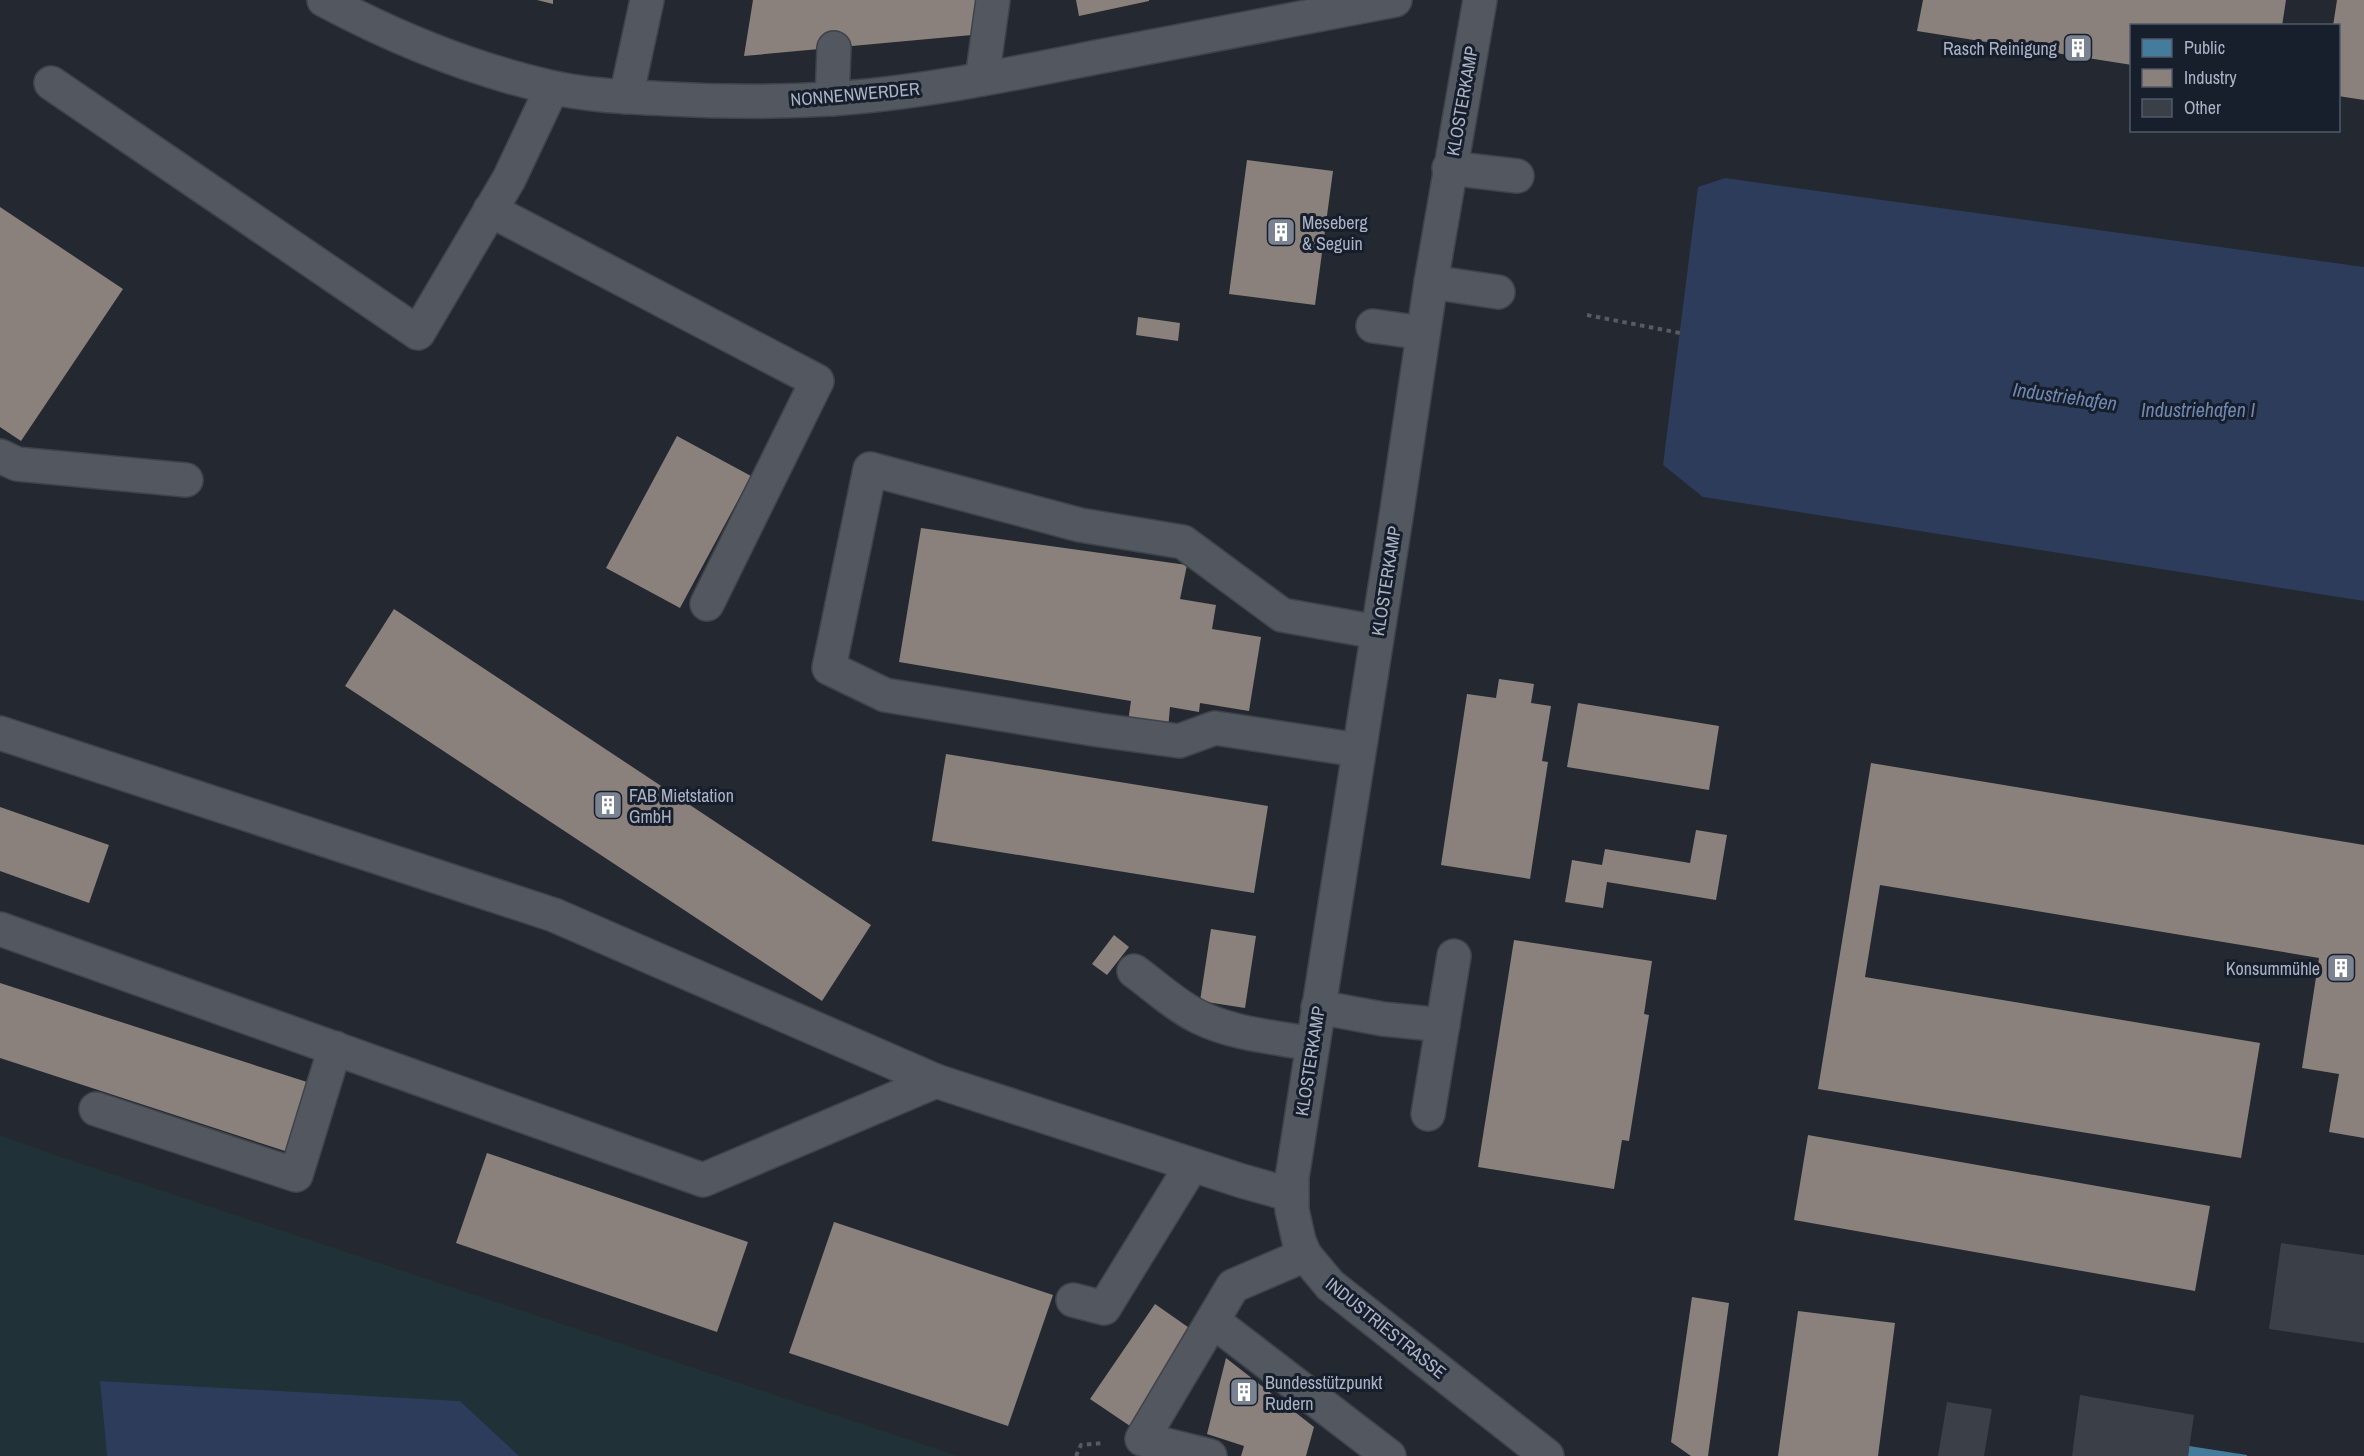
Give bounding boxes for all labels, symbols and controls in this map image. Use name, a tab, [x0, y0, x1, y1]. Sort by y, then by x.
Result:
legend	[2130, 24, 2340, 132]
building icon: Rasch Reinigung	[2062, 32, 2094, 64]
text: Public	[2184, 35, 2225, 60]
place label: Rasch Reinigung	[1943, 36, 2058, 61]
street label: KLOSTERKAMP	[1440, 44, 1484, 158]
text: Industry	[2184, 65, 2237, 90]
street label: NONNENWERDER	[789, 76, 921, 112]
text: Other	[2184, 95, 2221, 120]
place label: Meseberg & Seguin	[1302, 210, 1368, 256]
building icon: Meseberg & Seguin	[1265, 216, 1297, 248]
water label: Industriehafen	[2011, 375, 2119, 417]
water label: Industriehafen I	[2141, 396, 2255, 423]
street label: KLOSTERKAMP	[1365, 524, 1407, 638]
place label: FAB Mietstation GmbH	[629, 783, 734, 829]
building icon: FAB Mietstation GmbH	[592, 789, 624, 821]
building icon: Konsummühle	[2325, 952, 2357, 984]
place label: Konsummühle	[2226, 956, 2320, 981]
street label: KLOSTERKAMP	[1289, 1004, 1331, 1118]
street label: INDUSTRIESTRASSE	[1320, 1272, 1452, 1384]
place label: Bundesstützpunkt Rudern	[1265, 1370, 1382, 1416]
building icon: Bundesstützpunkt Rudern	[1228, 1376, 1260, 1408]

